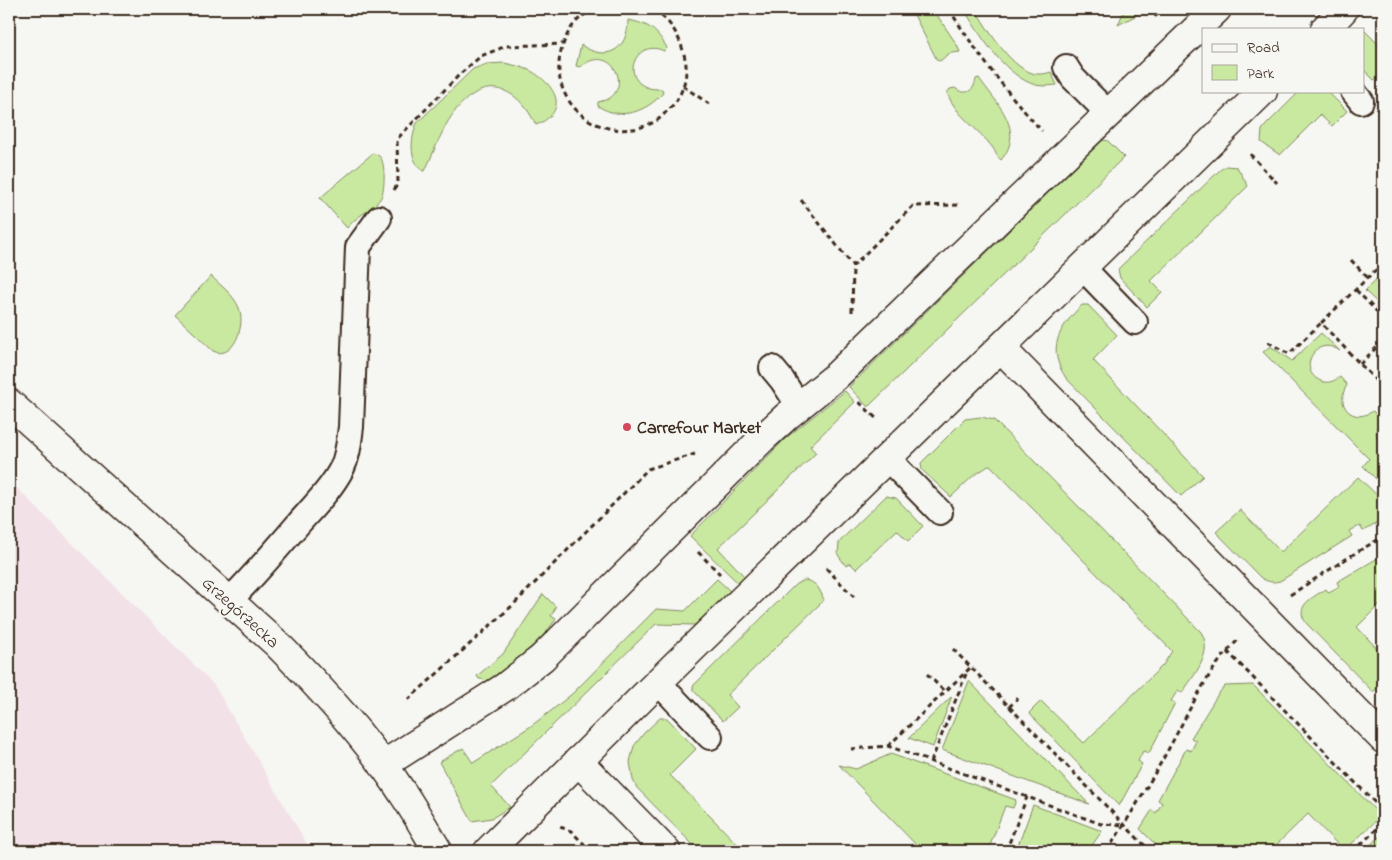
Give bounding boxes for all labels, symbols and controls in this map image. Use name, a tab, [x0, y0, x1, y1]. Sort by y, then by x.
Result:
legend	[1202, 28, 1364, 92]
text: Road	[1247, 37, 1280, 59]
text: Park	[1247, 63, 1275, 85]
place label: Carrefour Market	[637, 416, 762, 442]
marker: Carrefour Market	[621, 421, 633, 433]
street label: Grzegórzecka	[194, 571, 284, 656]

